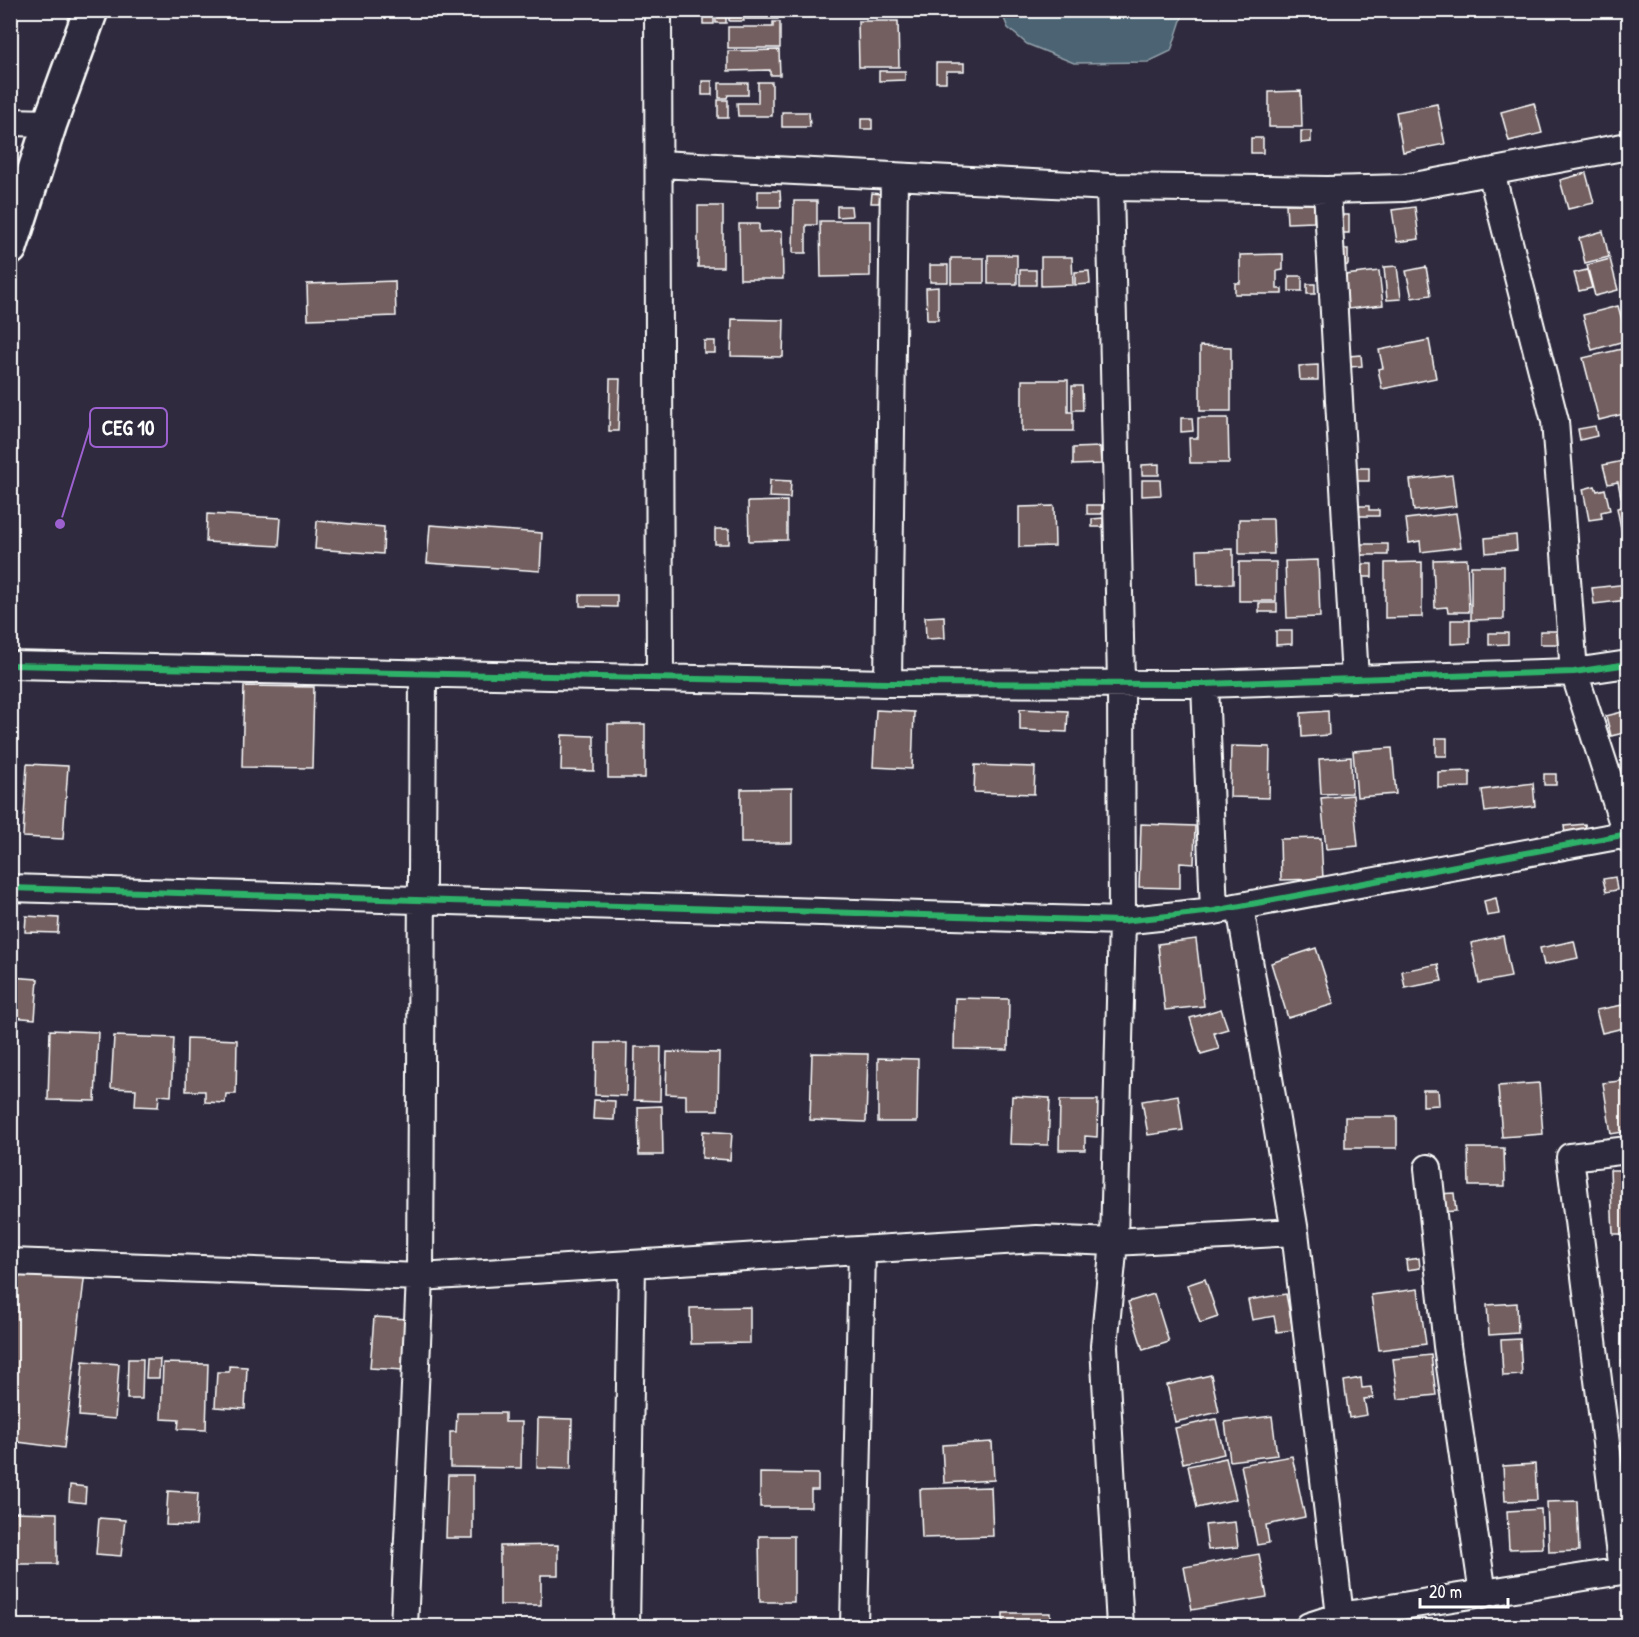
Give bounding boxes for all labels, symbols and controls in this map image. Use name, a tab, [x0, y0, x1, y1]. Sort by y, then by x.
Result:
callout: CEG 10	[90, 408, 167, 447]
text: CEG 10	[102, 413, 155, 442]
scale bar	[1420, 1571, 1508, 1609]
text: 20 m	[1429, 1579, 1462, 1604]

